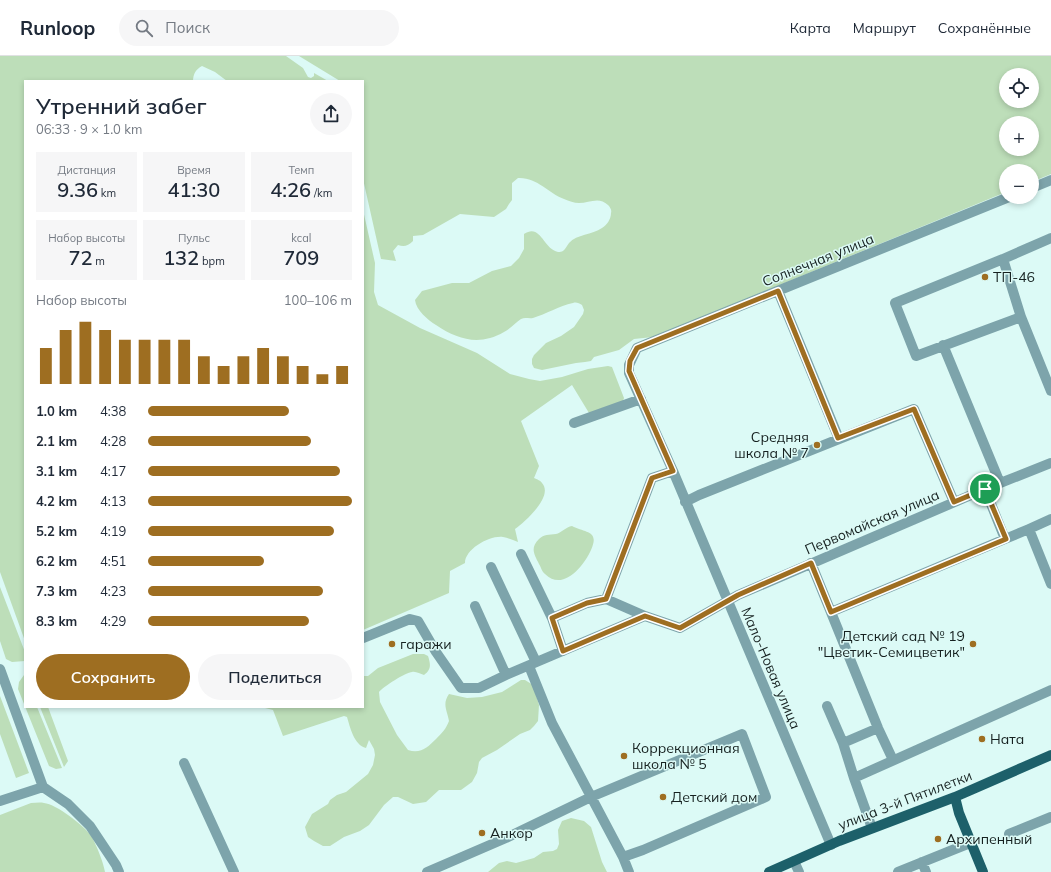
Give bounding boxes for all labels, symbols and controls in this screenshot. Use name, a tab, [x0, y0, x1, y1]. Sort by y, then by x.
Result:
search box	[119, 10, 399, 46]
text: Runloop	[20, 16, 95, 40]
icon: search	[133, 17, 155, 39]
text: Поиск	[165, 18, 210, 37]
text: Карта	[790, 19, 831, 37]
text: Маршрут	[853, 19, 916, 37]
text: Сохранённые	[938, 19, 1031, 37]
map controls	[999, 68, 1039, 204]
button: locate	[999, 68, 1039, 108]
text: Утренний забег	[36, 92, 206, 120]
button: share	[310, 93, 352, 135]
button: +	[999, 116, 1039, 156]
text: 06:33 · 9 × 1.0 km	[36, 121, 142, 137]
text: Дистанция	[57, 163, 116, 177]
text: Время	[177, 163, 211, 177]
text: Темп	[288, 163, 314, 177]
button: −	[999, 164, 1039, 204]
text: 9.36	[57, 177, 98, 202]
text: 41:30	[168, 177, 220, 202]
text: 4:26	[270, 177, 311, 202]
text: km	[98, 186, 116, 200]
text: /km	[311, 186, 332, 200]
street label: Солнечная улица	[760, 229, 876, 291]
text: Набор высоты	[48, 231, 125, 245]
text: Пульс	[178, 231, 210, 245]
text: kcal	[291, 231, 311, 245]
text: 72	[68, 245, 92, 270]
text: 132	[163, 245, 199, 270]
text: 709	[283, 245, 319, 270]
text: m	[92, 254, 105, 268]
text: bpm	[199, 254, 225, 268]
place label: ТП-46	[993, 268, 1035, 286]
marker: ТП-46	[980, 272, 990, 282]
text: Набор высоты	[36, 292, 127, 308]
text: 100–106 m	[284, 292, 352, 308]
text: 1.0 km	[36, 403, 77, 419]
text: 4:38	[100, 403, 126, 419]
place label: Средняя школа № 7	[734, 428, 809, 462]
text: 2.1 km	[36, 433, 77, 449]
text: 4:28	[100, 433, 126, 449]
marker: Средняя школа № 7	[812, 440, 822, 450]
text: 3.1 km	[36, 463, 77, 479]
text: 4:17	[100, 463, 126, 479]
pin	[968, 472, 1002, 506]
icon: arrive	[974, 478, 996, 500]
street label: Первомайская улица	[802, 485, 942, 559]
text: 4.2 km	[36, 493, 77, 509]
text: 4:13	[100, 493, 126, 509]
text: 5.2 km	[36, 523, 77, 539]
text: 4:19	[100, 523, 126, 539]
text: 6.2 km	[36, 553, 77, 569]
text: 4:51	[100, 553, 126, 569]
text: 7.3 km	[36, 583, 77, 599]
text: 4:23	[100, 583, 126, 599]
street label: Мало-Новая улица	[737, 604, 805, 732]
text: 8.3 km	[36, 613, 77, 629]
text: 4:29	[100, 613, 126, 629]
place label: Детский сад № 19 "Цветик-Семицветик"	[818, 627, 965, 661]
place label: гаражи	[400, 635, 452, 653]
marker: гаражи	[387, 639, 397, 649]
marker: Детский сад № 19 "Цветик-Семицветик"	[968, 639, 978, 649]
button: Сохранить	[36, 654, 190, 700]
button: Поделиться	[198, 654, 352, 700]
place label: Ната	[990, 730, 1024, 748]
marker: Ната	[977, 734, 987, 744]
place label: Коррекционная школа № 5	[632, 739, 740, 773]
marker: Коррекционная школа № 5	[619, 751, 629, 761]
street label: улица 3-й Пятилетки	[835, 766, 975, 834]
place label: Детский дом	[671, 788, 757, 806]
marker: Детский дом	[658, 792, 668, 802]
place label: Анкор	[490, 824, 533, 842]
marker: Анкор	[477, 828, 487, 838]
place label: Архипенный	[946, 830, 1032, 848]
marker: Архипенный	[933, 834, 943, 844]

